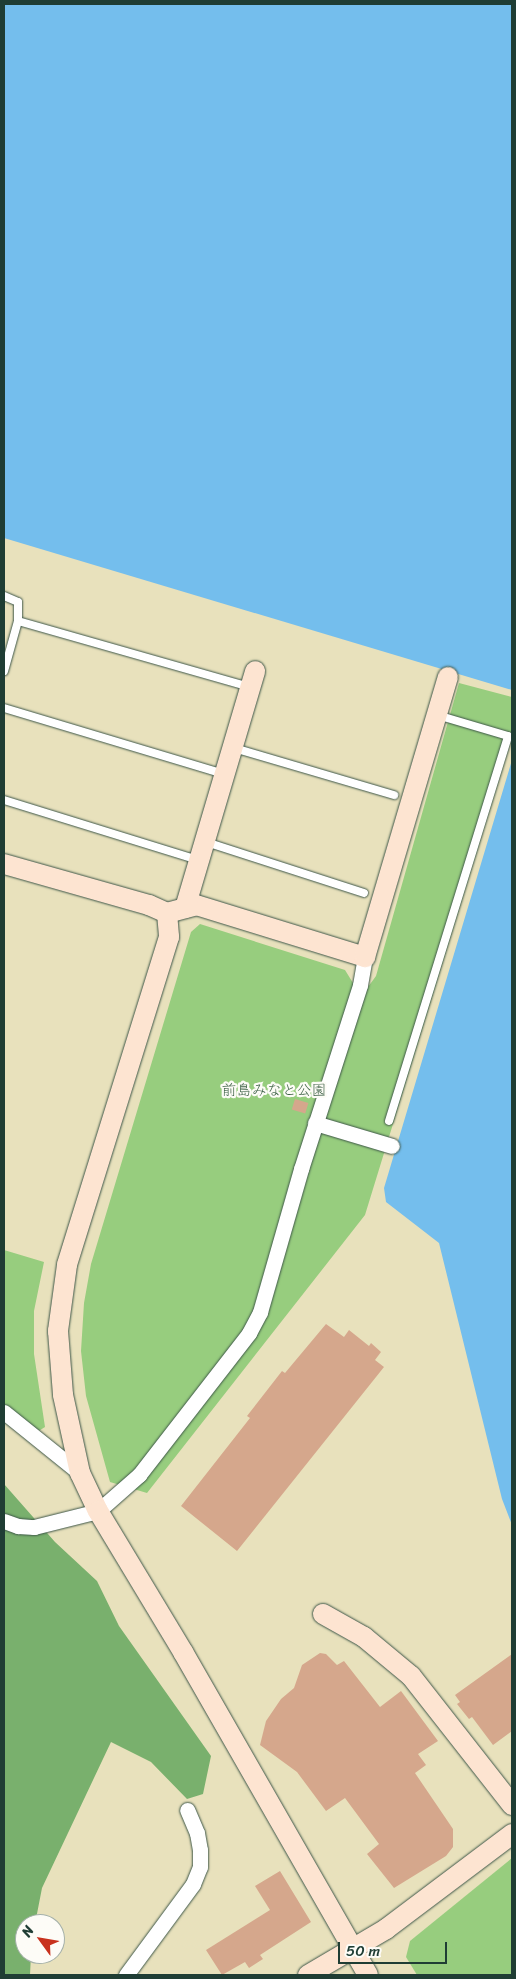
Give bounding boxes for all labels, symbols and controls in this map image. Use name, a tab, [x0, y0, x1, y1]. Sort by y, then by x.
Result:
park label: 前島みなと公園	[222, 1082, 326, 1100]
north arrow	[15, 1914, 65, 1964]
text: N	[15, 1921, 41, 1942]
scale bar	[341, 1932, 450, 1964]
text: 50 m	[346, 1938, 380, 1964]

